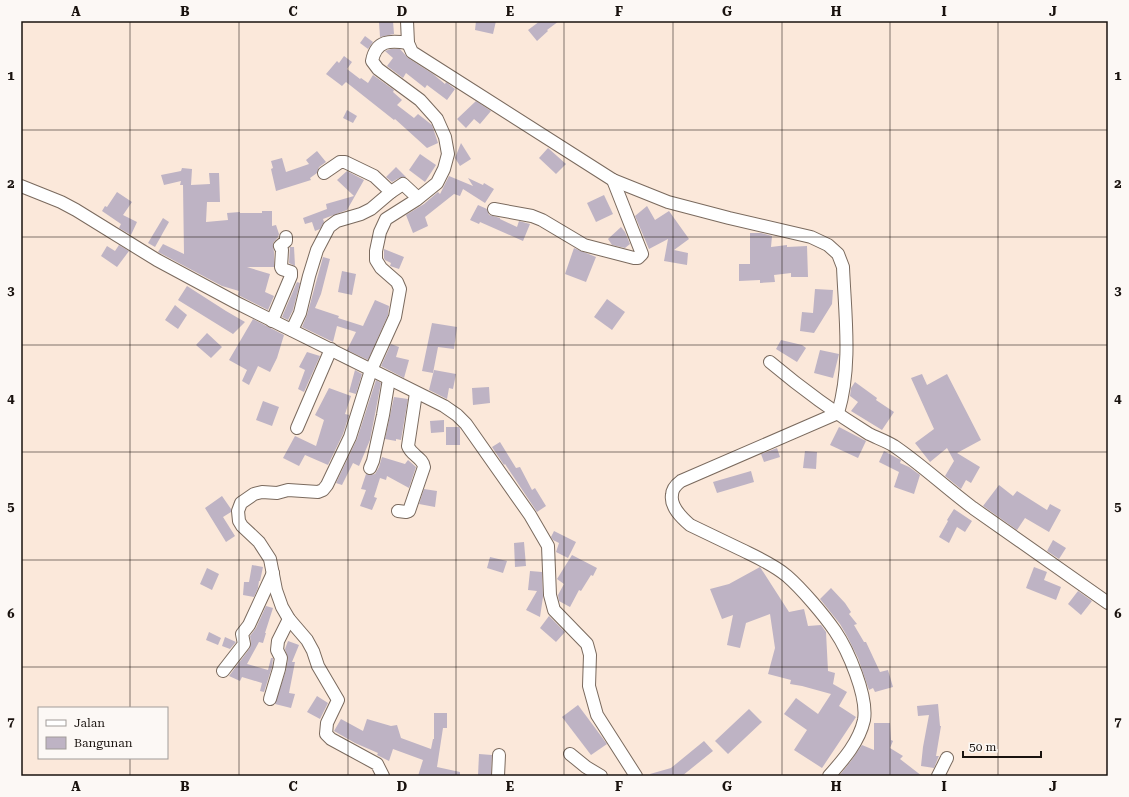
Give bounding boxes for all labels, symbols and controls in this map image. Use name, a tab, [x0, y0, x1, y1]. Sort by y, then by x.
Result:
text: A	[71, 4, 81, 19]
text: B	[180, 4, 190, 19]
text: C	[288, 4, 298, 19]
text: D	[397, 4, 407, 19]
text: E	[506, 4, 514, 19]
text: F	[615, 4, 623, 19]
text: G	[722, 4, 732, 19]
text: H	[831, 4, 842, 19]
text: I	[941, 4, 947, 19]
text: J	[1049, 4, 1057, 19]
text: 1	[7, 68, 15, 83]
text: 1	[1114, 68, 1122, 83]
text: 2	[7, 176, 15, 191]
text: 2	[1114, 176, 1122, 191]
text: 3	[7, 283, 15, 298]
text: 3	[1114, 283, 1122, 298]
text: 4	[7, 391, 15, 406]
text: 4	[1114, 391, 1122, 406]
text: 5	[7, 499, 15, 514]
text: 5	[1114, 499, 1122, 514]
text: 6	[7, 606, 15, 621]
text: 6	[1114, 606, 1122, 621]
legend	[38, 707, 168, 759]
text: 7	[7, 714, 15, 729]
text: 7	[1114, 714, 1122, 729]
text: Jalan	[74, 716, 105, 730]
scale bar	[963, 733, 1041, 759]
text: Bangunan	[74, 736, 133, 750]
text: 50 m	[969, 740, 996, 754]
text: A	[71, 779, 81, 794]
text: B	[180, 779, 190, 794]
text: C	[288, 779, 298, 794]
text: D	[397, 779, 407, 794]
text: E	[506, 779, 514, 794]
text: F	[615, 779, 623, 794]
text: G	[722, 779, 732, 794]
text: H	[831, 779, 842, 794]
text: I	[941, 779, 947, 794]
text: J	[1049, 779, 1057, 794]

